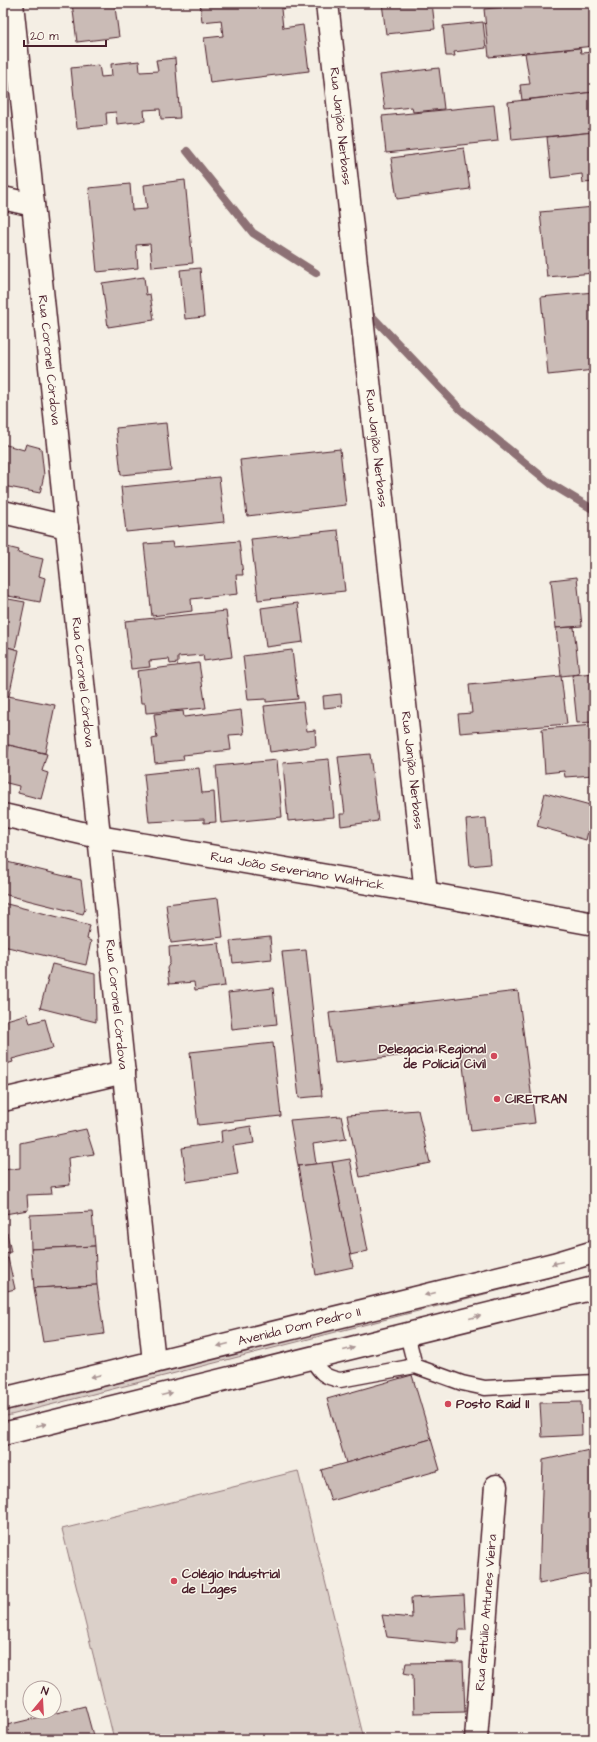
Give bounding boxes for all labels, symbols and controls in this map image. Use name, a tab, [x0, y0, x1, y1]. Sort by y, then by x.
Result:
scale bar	[24, 22, 106, 48]
text: 20 m	[30, 28, 59, 45]
street label: Rua Janjão Nerbass	[325, 66, 356, 187]
street label: Rua Coronel Córdova	[34, 294, 65, 426]
street label: Rua Janjão Nerbass	[361, 388, 392, 509]
street label: Rua Coronel Córdova	[67, 616, 99, 749]
street label: Rua Janjão Nerbass	[397, 710, 428, 831]
street label: Rua João Severiano Waltrick	[209, 847, 386, 895]
street label: Rua Coronel Córdova	[101, 939, 132, 1071]
place label: Delegacia Regional de Polícia Civil	[379, 1040, 486, 1073]
marker: Delegacia Regional de Polícia Civil	[489, 1051, 499, 1061]
place label: CIRETRAN	[505, 1090, 567, 1108]
marker: CIRETRAN	[492, 1094, 502, 1104]
one-way arrow	[550, 1260, 562, 1266]
one-way arrow	[424, 1291, 436, 1297]
street label: Avenida Dom Pedro II	[236, 1303, 363, 1350]
one-way arrow	[469, 1314, 481, 1320]
one-way arrow	[216, 1343, 229, 1349]
one-way arrow	[342, 1345, 355, 1351]
one-way arrow	[90, 1373, 102, 1379]
one-way arrow	[161, 1390, 173, 1396]
place label: Posto Raid II	[456, 1395, 530, 1413]
marker: Posto Raid II	[443, 1399, 453, 1409]
one-way arrow	[35, 1422, 47, 1428]
street label: Rua Getúlio Antunes Vieira	[471, 1533, 501, 1691]
place label: Colégio Industrial de Lages	[181, 1565, 280, 1600]
marker: Colégio Industrial de Lages	[169, 1576, 179, 1586]
north arrow	[22, 1680, 62, 1720]
text: N	[39, 1683, 51, 1699]

